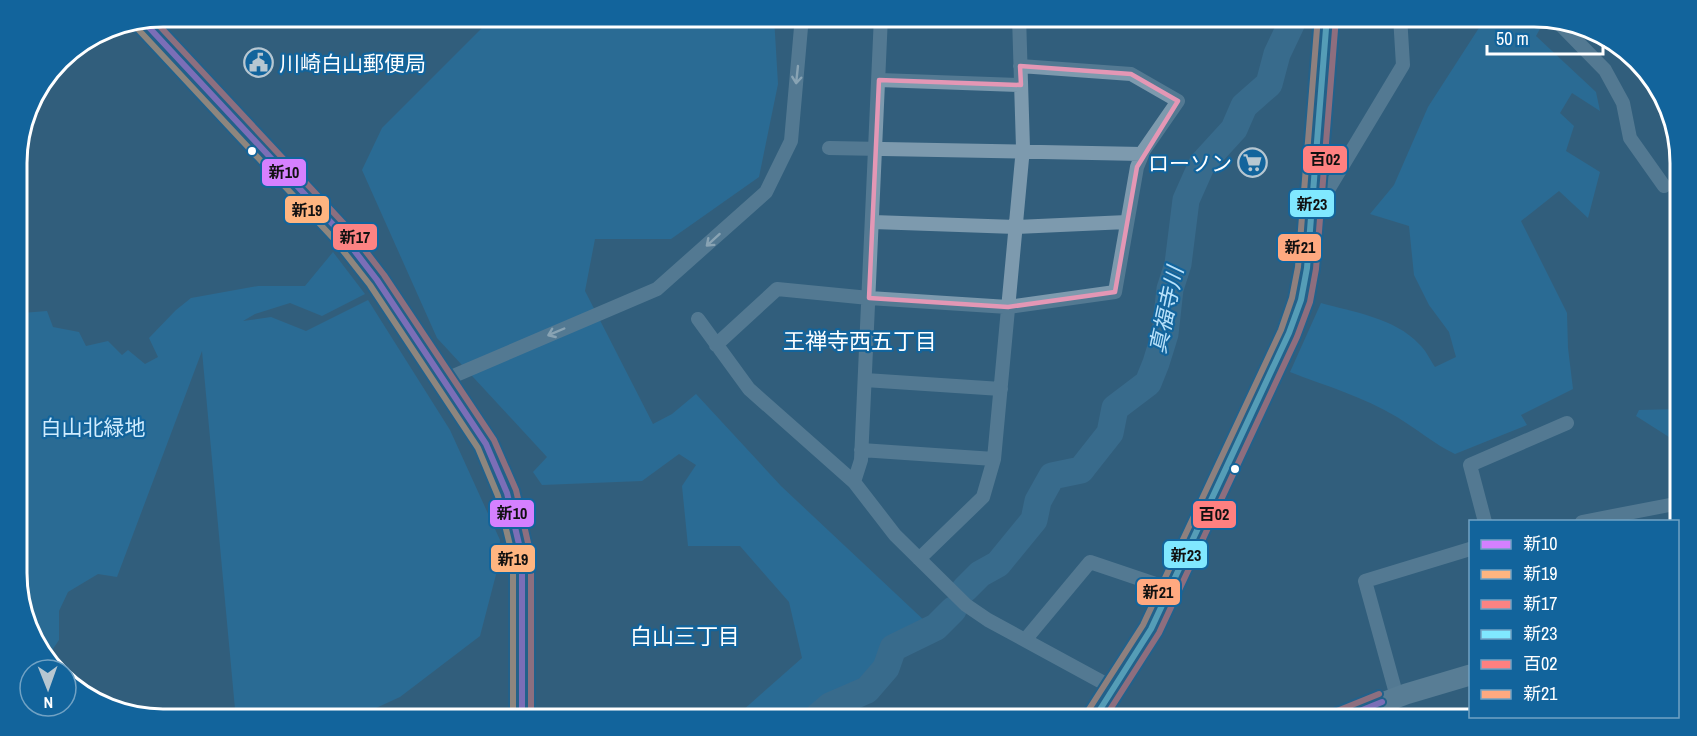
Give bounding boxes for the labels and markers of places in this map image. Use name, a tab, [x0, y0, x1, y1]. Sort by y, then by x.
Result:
public building icon: 川崎白山郵便局	[242, 47, 274, 79]
place label: 川崎白山郵便局	[279, 49, 426, 78]
unlabelled marker	[246, 145, 258, 157]
supermarket icon: ローソン	[1237, 147, 1269, 179]
place label: ローソン	[1148, 149, 1232, 178]
unlabelled marker	[1229, 463, 1241, 475]

